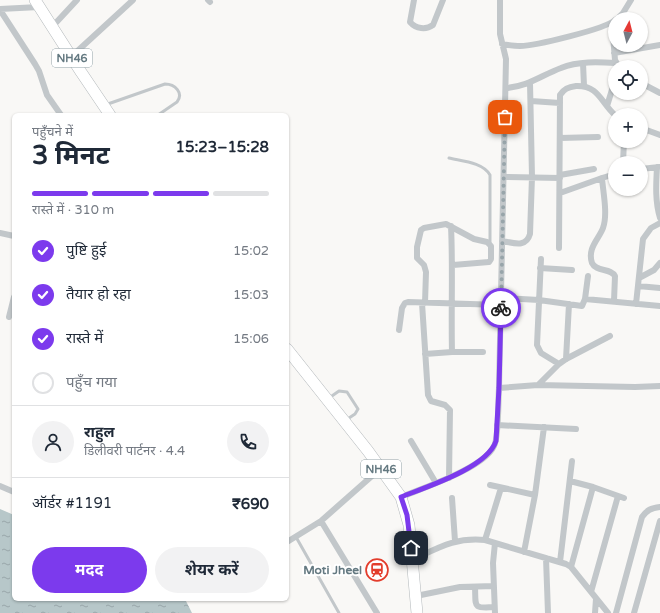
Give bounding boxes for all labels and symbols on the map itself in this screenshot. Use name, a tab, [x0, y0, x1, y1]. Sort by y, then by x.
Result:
north arrow	[608, 12, 648, 52]
road number: NH46	[52, 49, 92, 67]
pin	[488, 100, 522, 134]
courier	[481, 288, 521, 328]
road number: NH46	[361, 460, 401, 478]
pin	[394, 531, 428, 565]
station icon: Moti Jheel	[364, 557, 390, 583]
place label: Moti Jheel	[303, 563, 362, 577]

